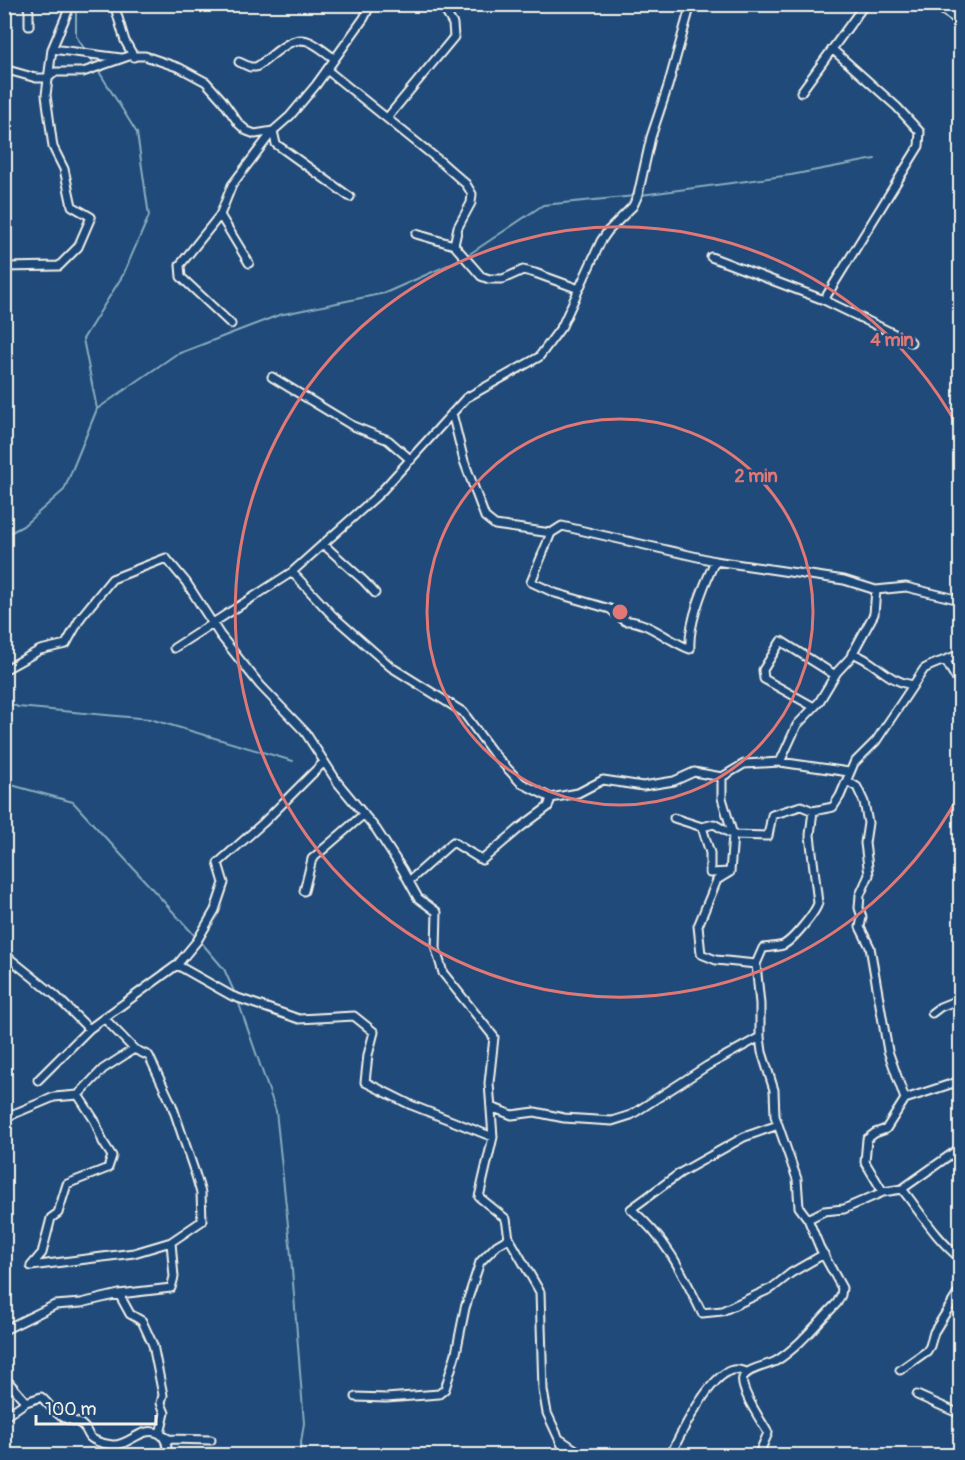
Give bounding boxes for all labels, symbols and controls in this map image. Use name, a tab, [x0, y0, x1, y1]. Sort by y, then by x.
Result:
text: 4 min	[870, 329, 914, 352]
text: 2 min	[734, 465, 778, 488]
centre of rings	[610, 602, 630, 622]
scale bar	[36, 1388, 156, 1426]
text: 100 m	[45, 1398, 97, 1421]

